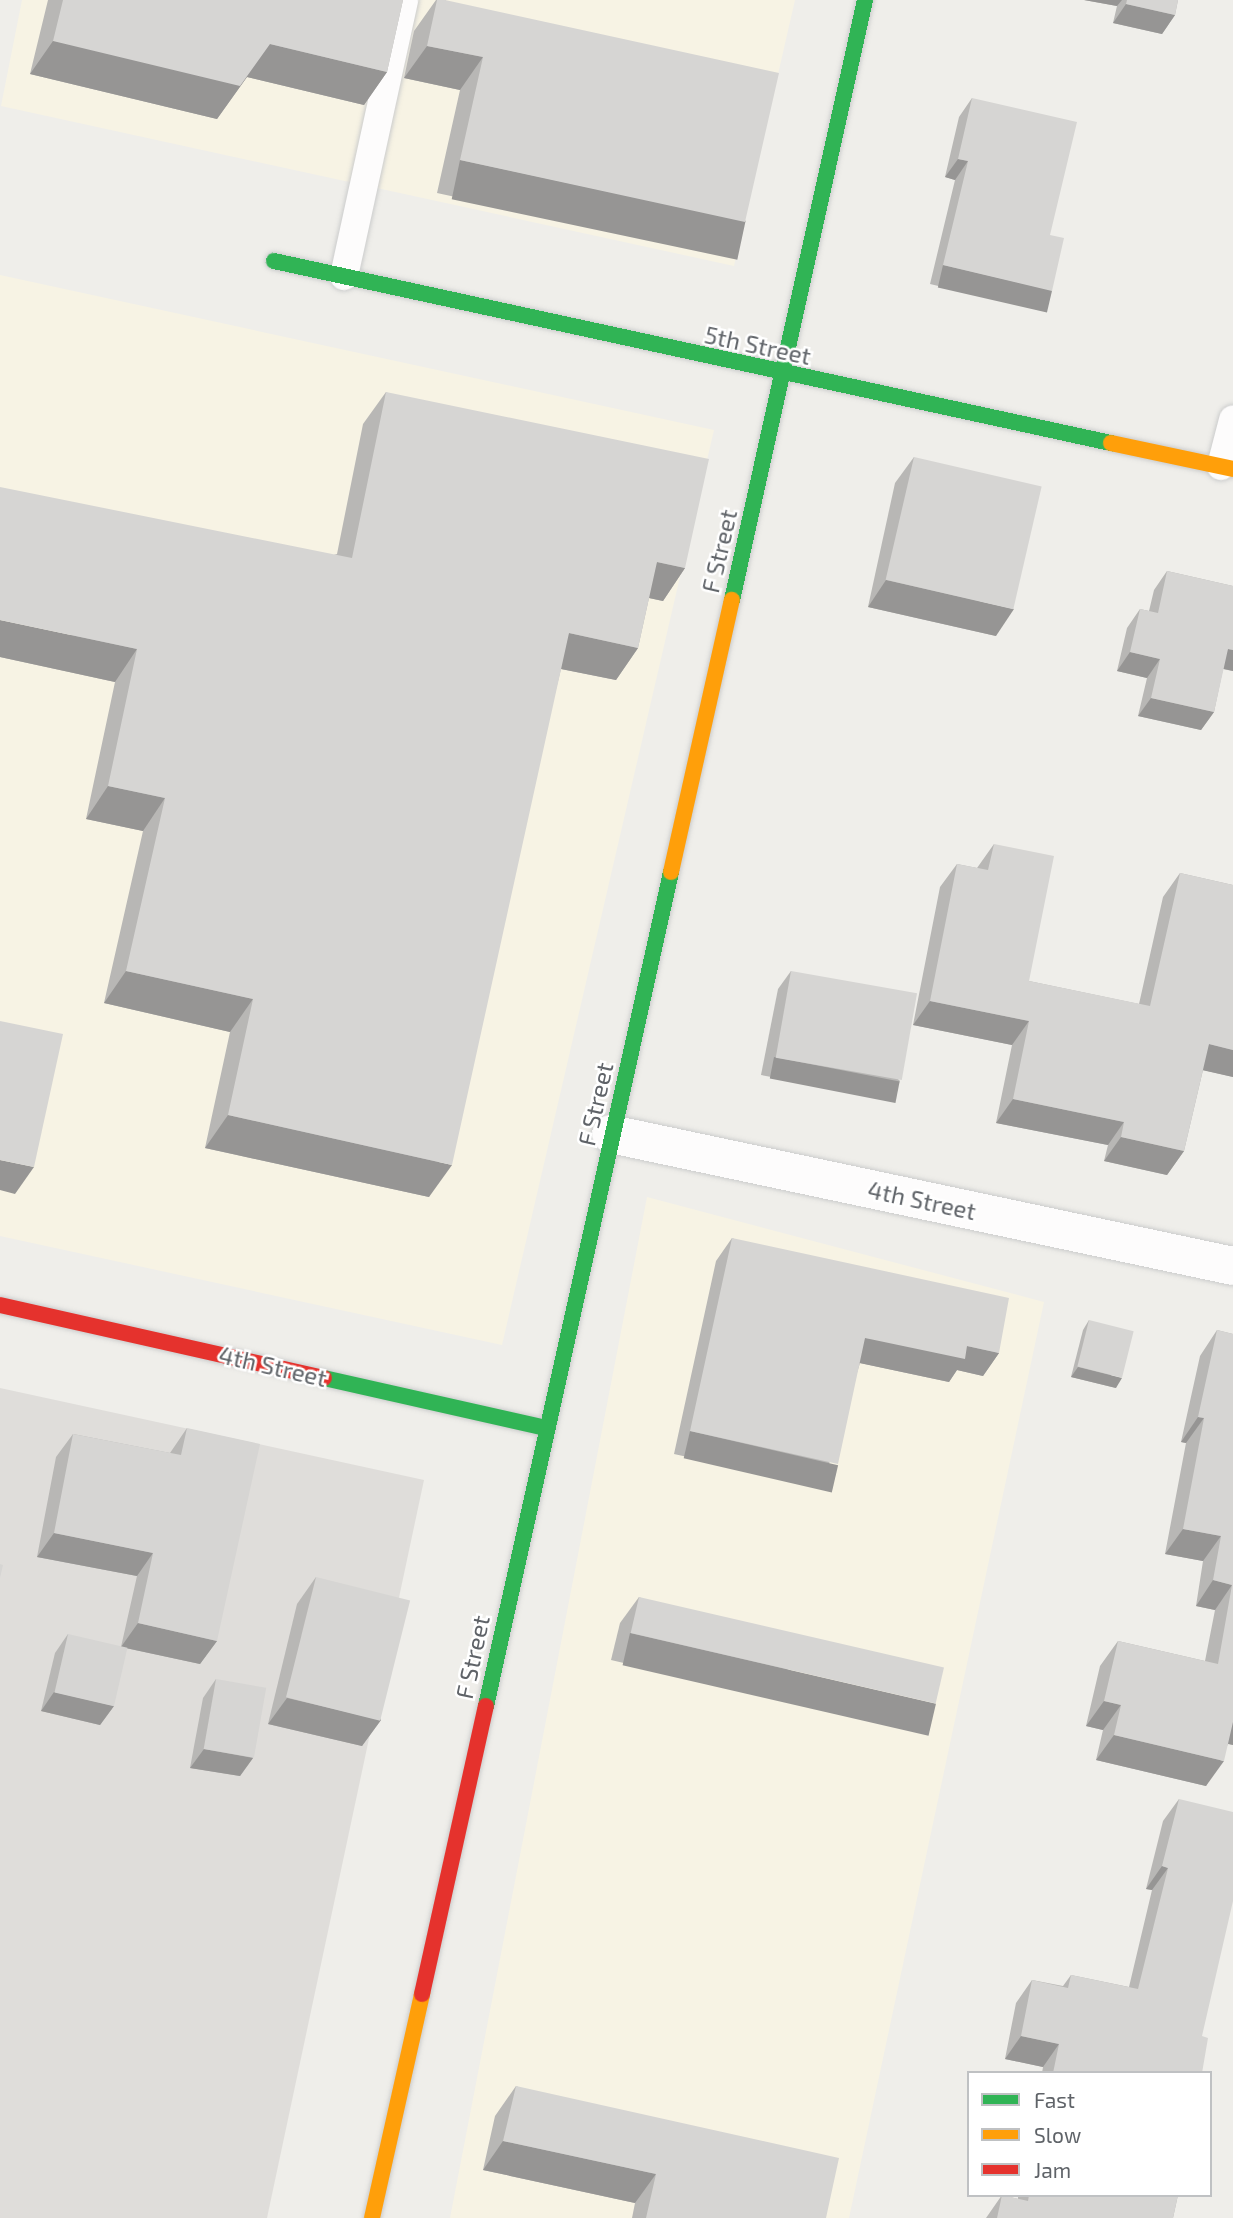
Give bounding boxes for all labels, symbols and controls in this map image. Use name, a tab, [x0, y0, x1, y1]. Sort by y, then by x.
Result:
street label: 5th Street	[702, 320, 814, 370]
street label: F Street	[695, 506, 743, 596]
street label: F Street	[571, 1059, 619, 1149]
street label: 4th Street	[865, 1174, 979, 1226]
street label: 4th Street	[216, 1340, 330, 1392]
street label: F Street	[449, 1612, 495, 1702]
legend	[967, 2071, 1212, 2197]
text: Fast	[1034, 2087, 1075, 2112]
text: Slow	[1034, 2122, 1081, 2147]
text: Jam	[1034, 2157, 1071, 2182]

